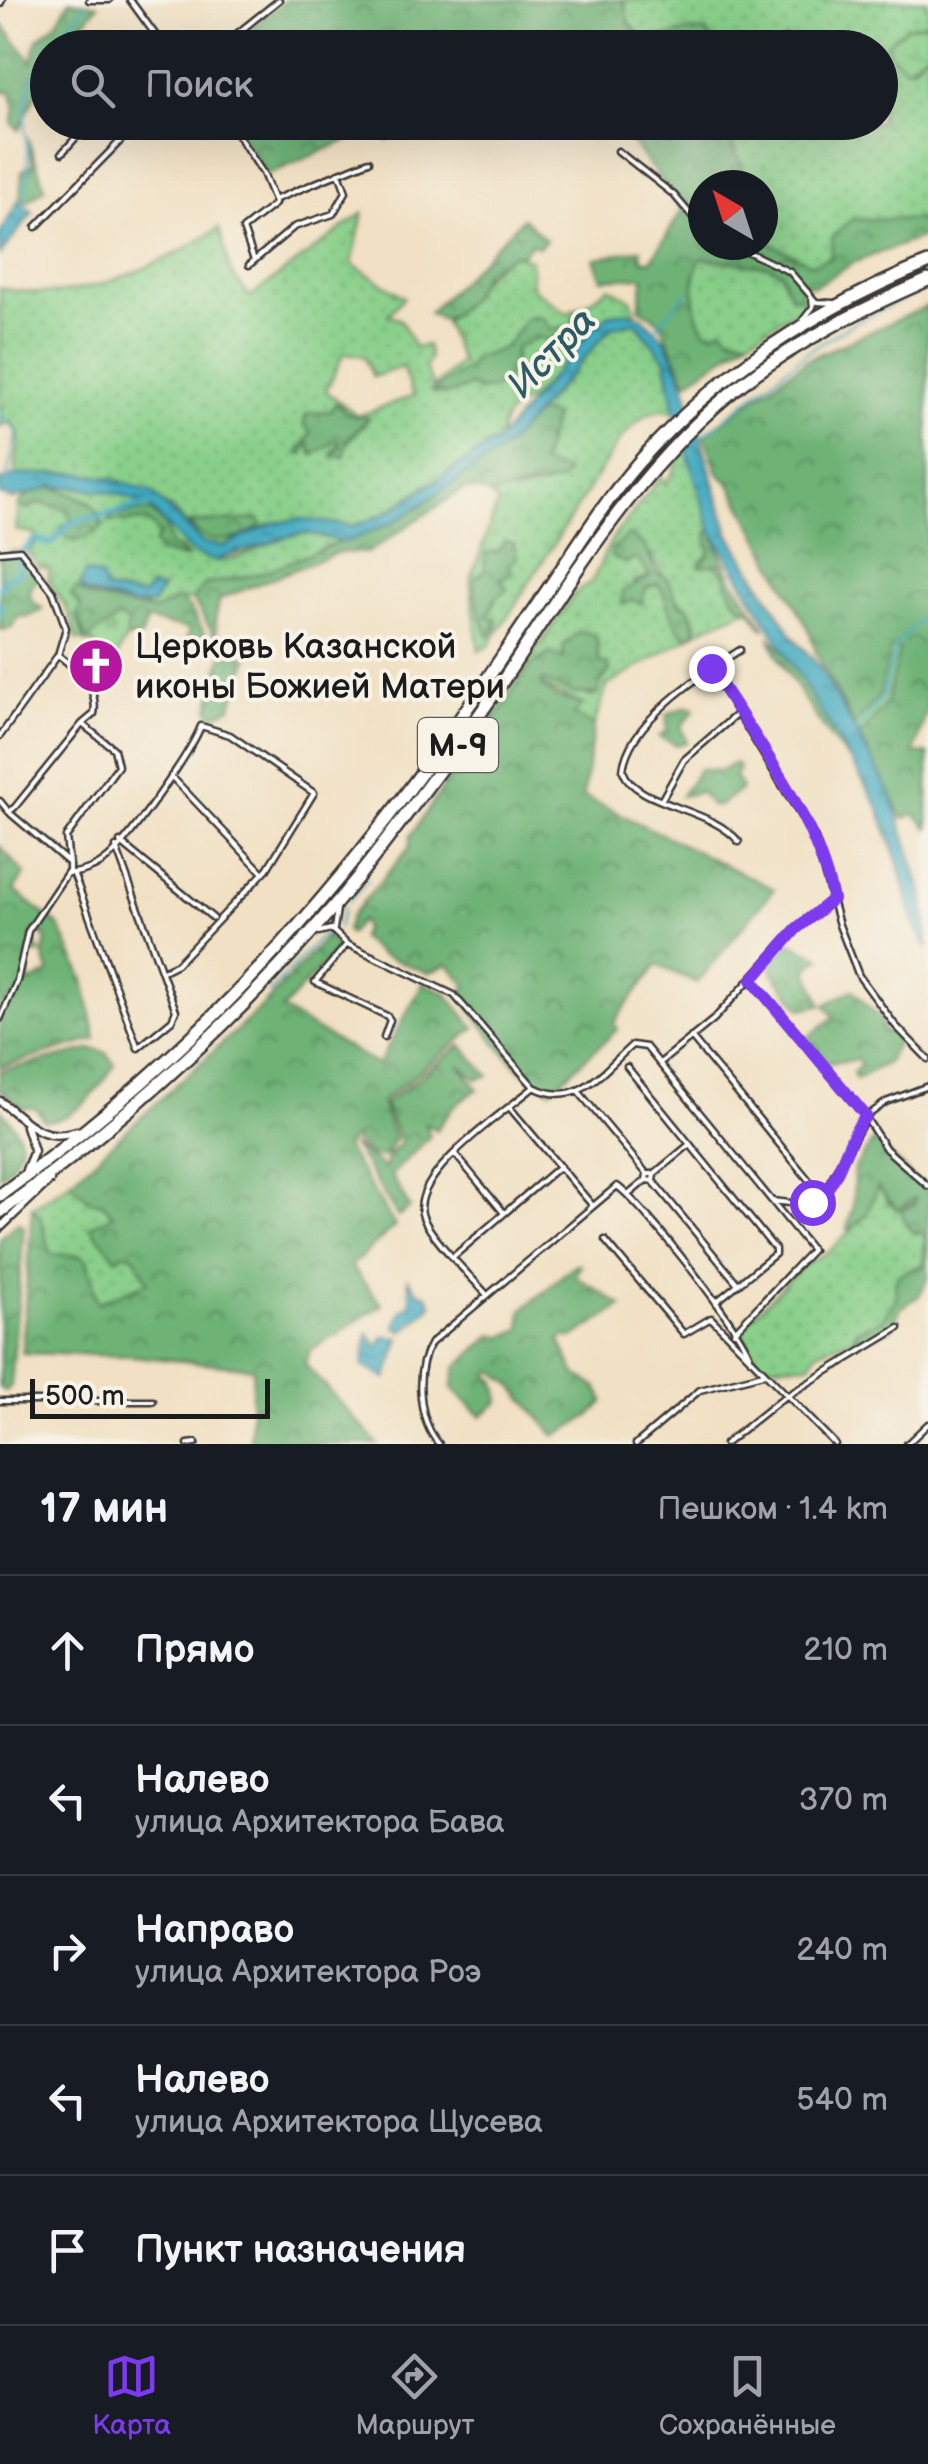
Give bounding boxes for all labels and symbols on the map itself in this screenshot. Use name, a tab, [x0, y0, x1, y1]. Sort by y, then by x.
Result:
north arrow	[688, 170, 778, 260]
water label: Истра	[498, 298, 606, 408]
place label: Церковь Казанской иконы Божией Матери	[135, 626, 505, 709]
church icon: Церковь Казанской иконы Божией Матери	[66, 636, 126, 696]
route end	[689, 646, 735, 692]
road number: М-9	[418, 718, 498, 772]
route start	[790, 1180, 836, 1226]
scale bar	[30, 1374, 270, 1418]

